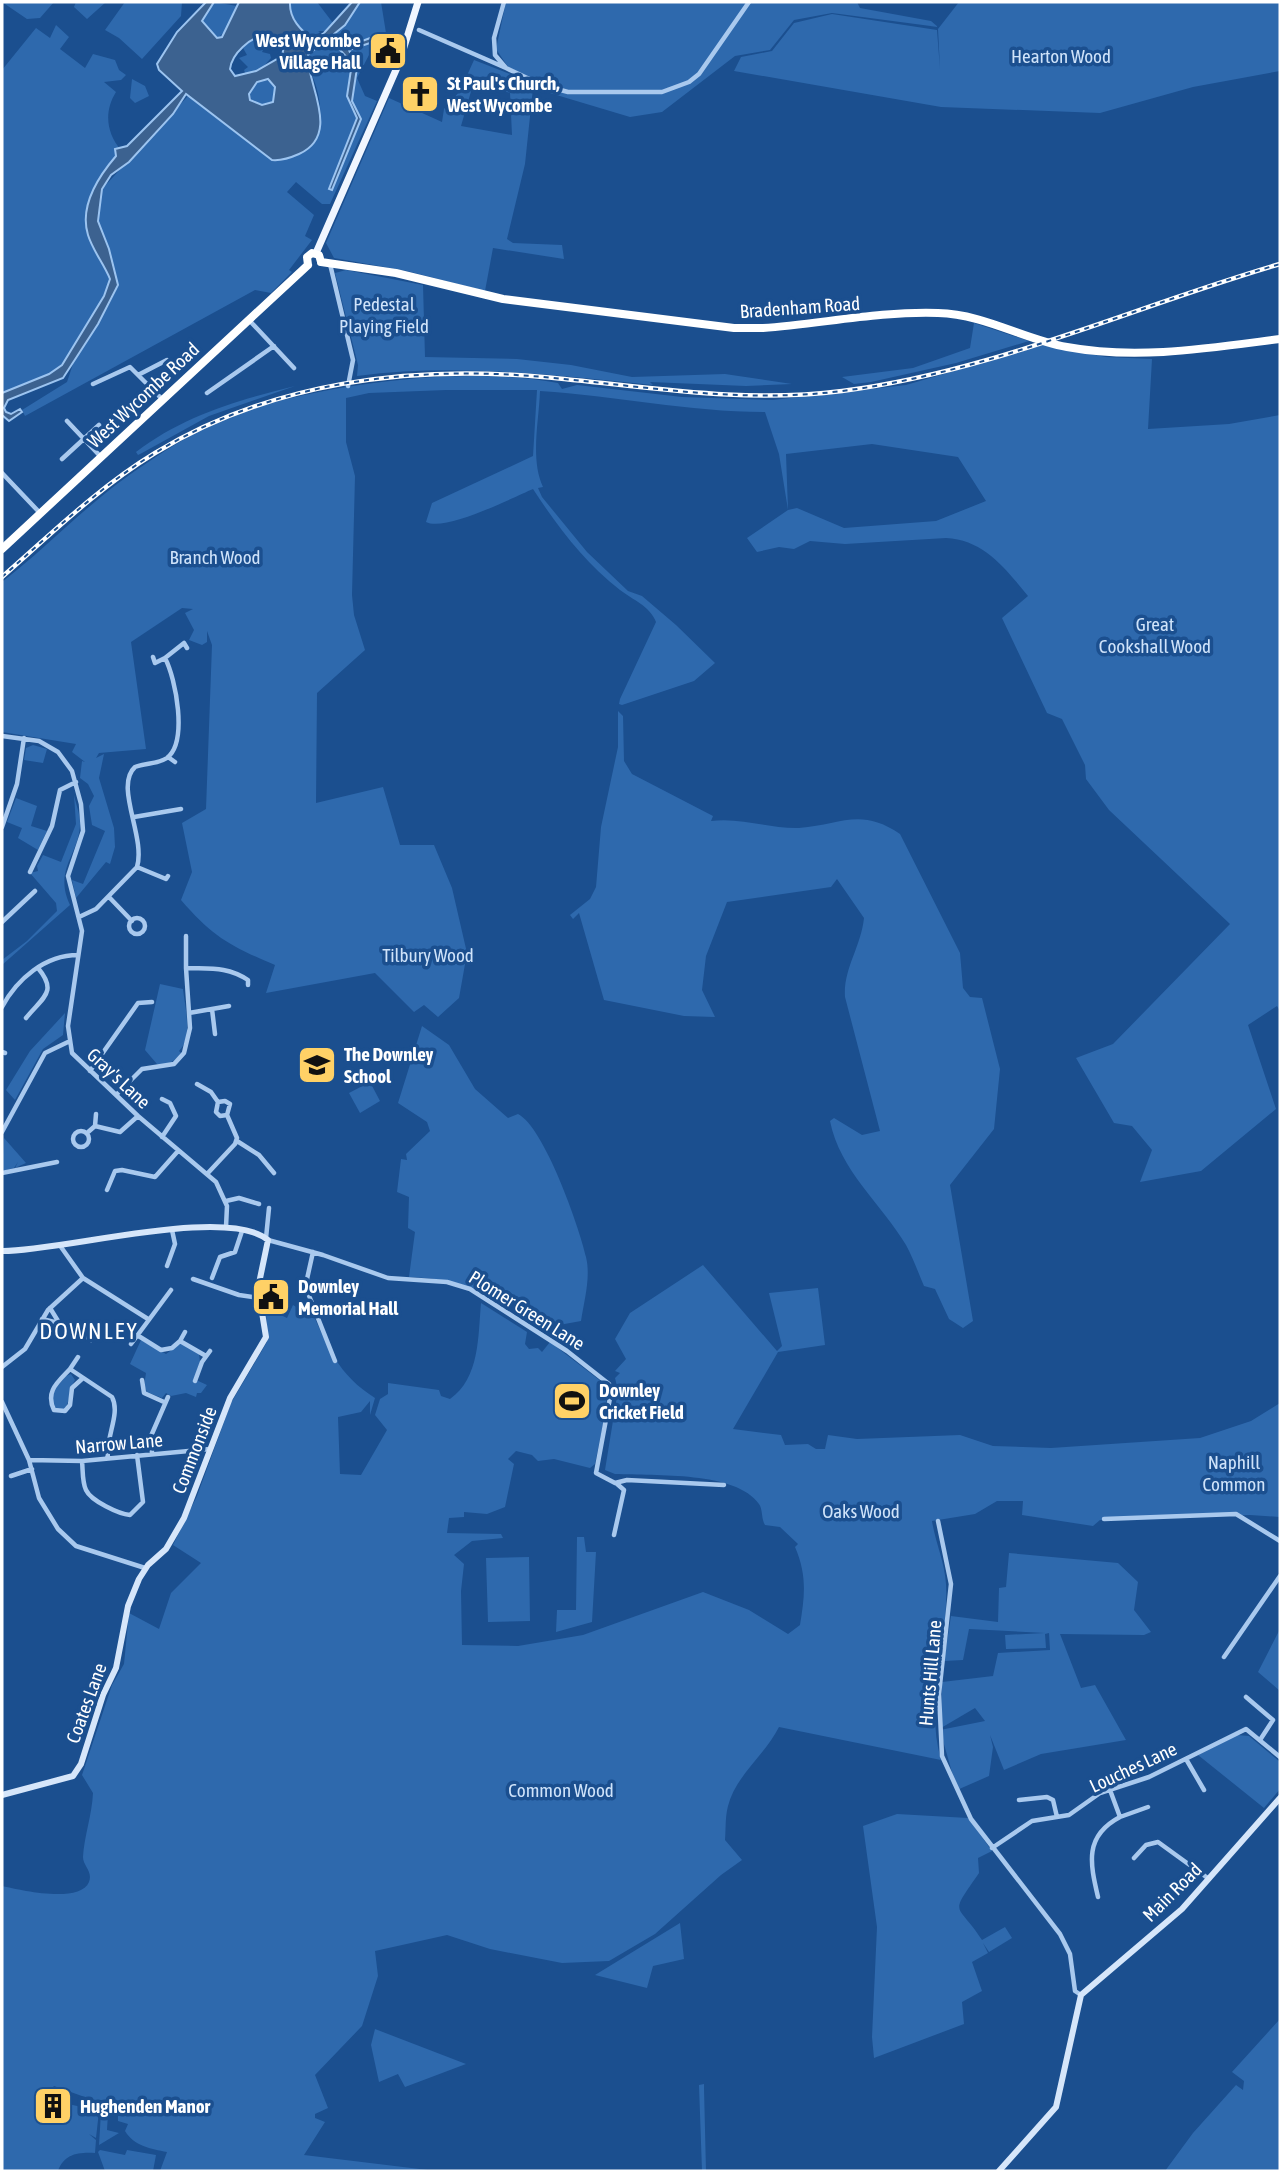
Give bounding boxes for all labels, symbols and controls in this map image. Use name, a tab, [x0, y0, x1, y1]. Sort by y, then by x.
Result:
place label: West Wycombe Village Hall	[255, 29, 362, 73]
public building icon: West Wycombe Village Hall	[367, 30, 409, 72]
park label: Hearton Wood	[1011, 45, 1111, 67]
place label: St Paul's Church, West Wycombe	[446, 72, 560, 116]
church icon: St Paul's Church, West Wycombe	[399, 73, 441, 115]
street label: Bradenham Road	[739, 292, 861, 322]
park label: Pedestal Playing Field	[339, 293, 429, 337]
street label: West Wycombe Road	[83, 338, 203, 452]
park label: Branch Wood	[169, 546, 261, 568]
park label: Great Cookshall Wood	[1099, 613, 1211, 657]
park label: Tilbury Wood	[382, 944, 474, 966]
street label: Gray's Lane	[83, 1043, 155, 1113]
place label: The Downley School	[344, 1043, 434, 1087]
school or university icon: The Downley School	[296, 1044, 338, 1086]
street label: Plomer Green Lane	[465, 1266, 589, 1354]
place label: Downley Memorial Hall	[298, 1275, 399, 1319]
public building icon: Downley Memorial Hall	[250, 1276, 292, 1318]
district label: DOWNLEY	[39, 1318, 139, 1344]
place label: Downley Cricket Field	[599, 1379, 684, 1423]
sports icon: Downley Cricket Field	[551, 1380, 593, 1422]
street label: Commonside	[167, 1403, 221, 1497]
street label: Narrow Lane	[74, 1428, 164, 1458]
park label: Naphill Common	[1203, 1451, 1266, 1495]
park label: Oaks Wood	[822, 1500, 900, 1522]
street label: Hunts Hill Lane	[914, 1619, 946, 1727]
street label: Coates Lane	[61, 1660, 111, 1746]
street label: Louches Lane	[1086, 1737, 1180, 1797]
park label: Common Wood	[508, 1779, 614, 1801]
street label: Main Road	[1138, 1858, 1206, 1926]
building icon: Hughenden Manor	[32, 2085, 74, 2127]
place label: Hughenden Manor	[80, 2095, 211, 2117]

